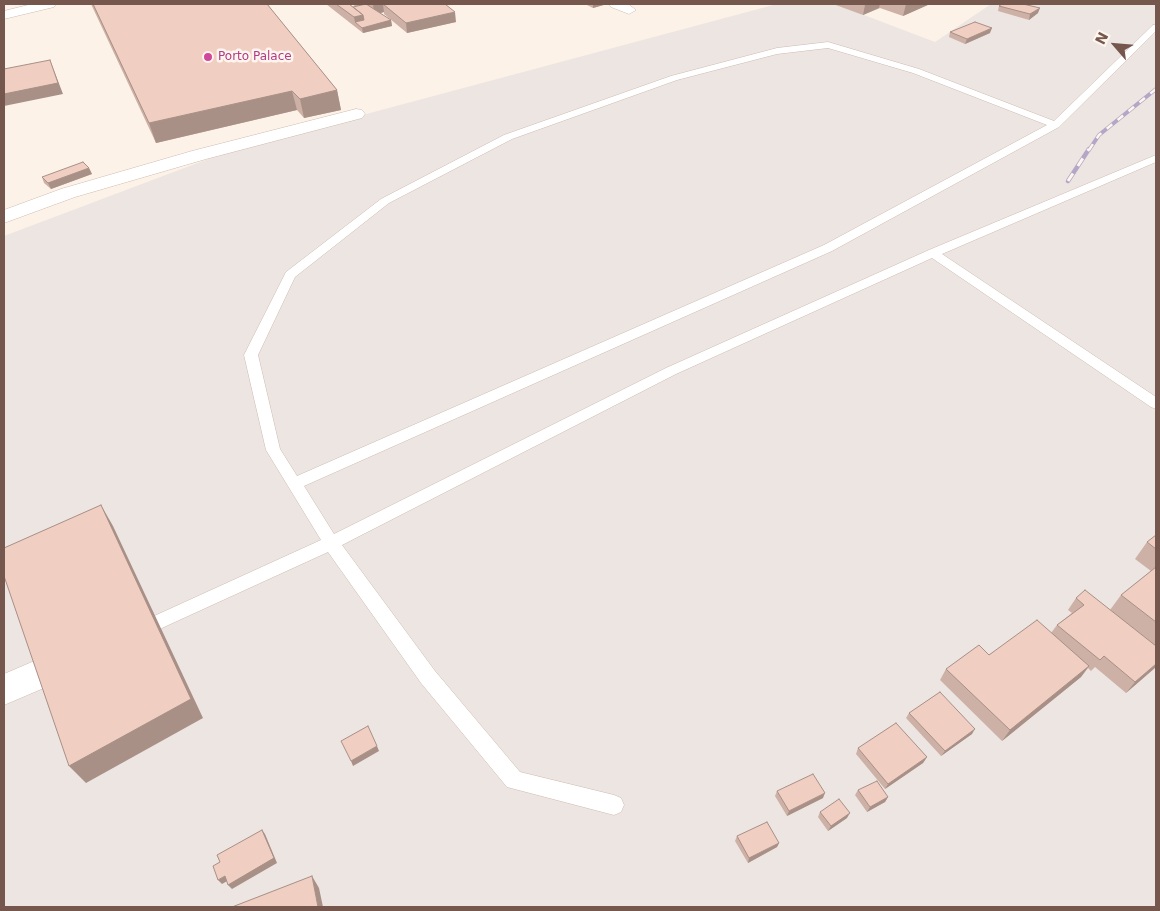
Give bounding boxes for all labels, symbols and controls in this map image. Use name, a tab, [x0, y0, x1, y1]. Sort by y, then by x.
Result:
north arrow	[1090, 20, 1140, 70]
text: N	[1092, 29, 1111, 47]
place label: Porto Palace	[218, 50, 292, 64]
marker: Porto Palace	[202, 51, 214, 63]

